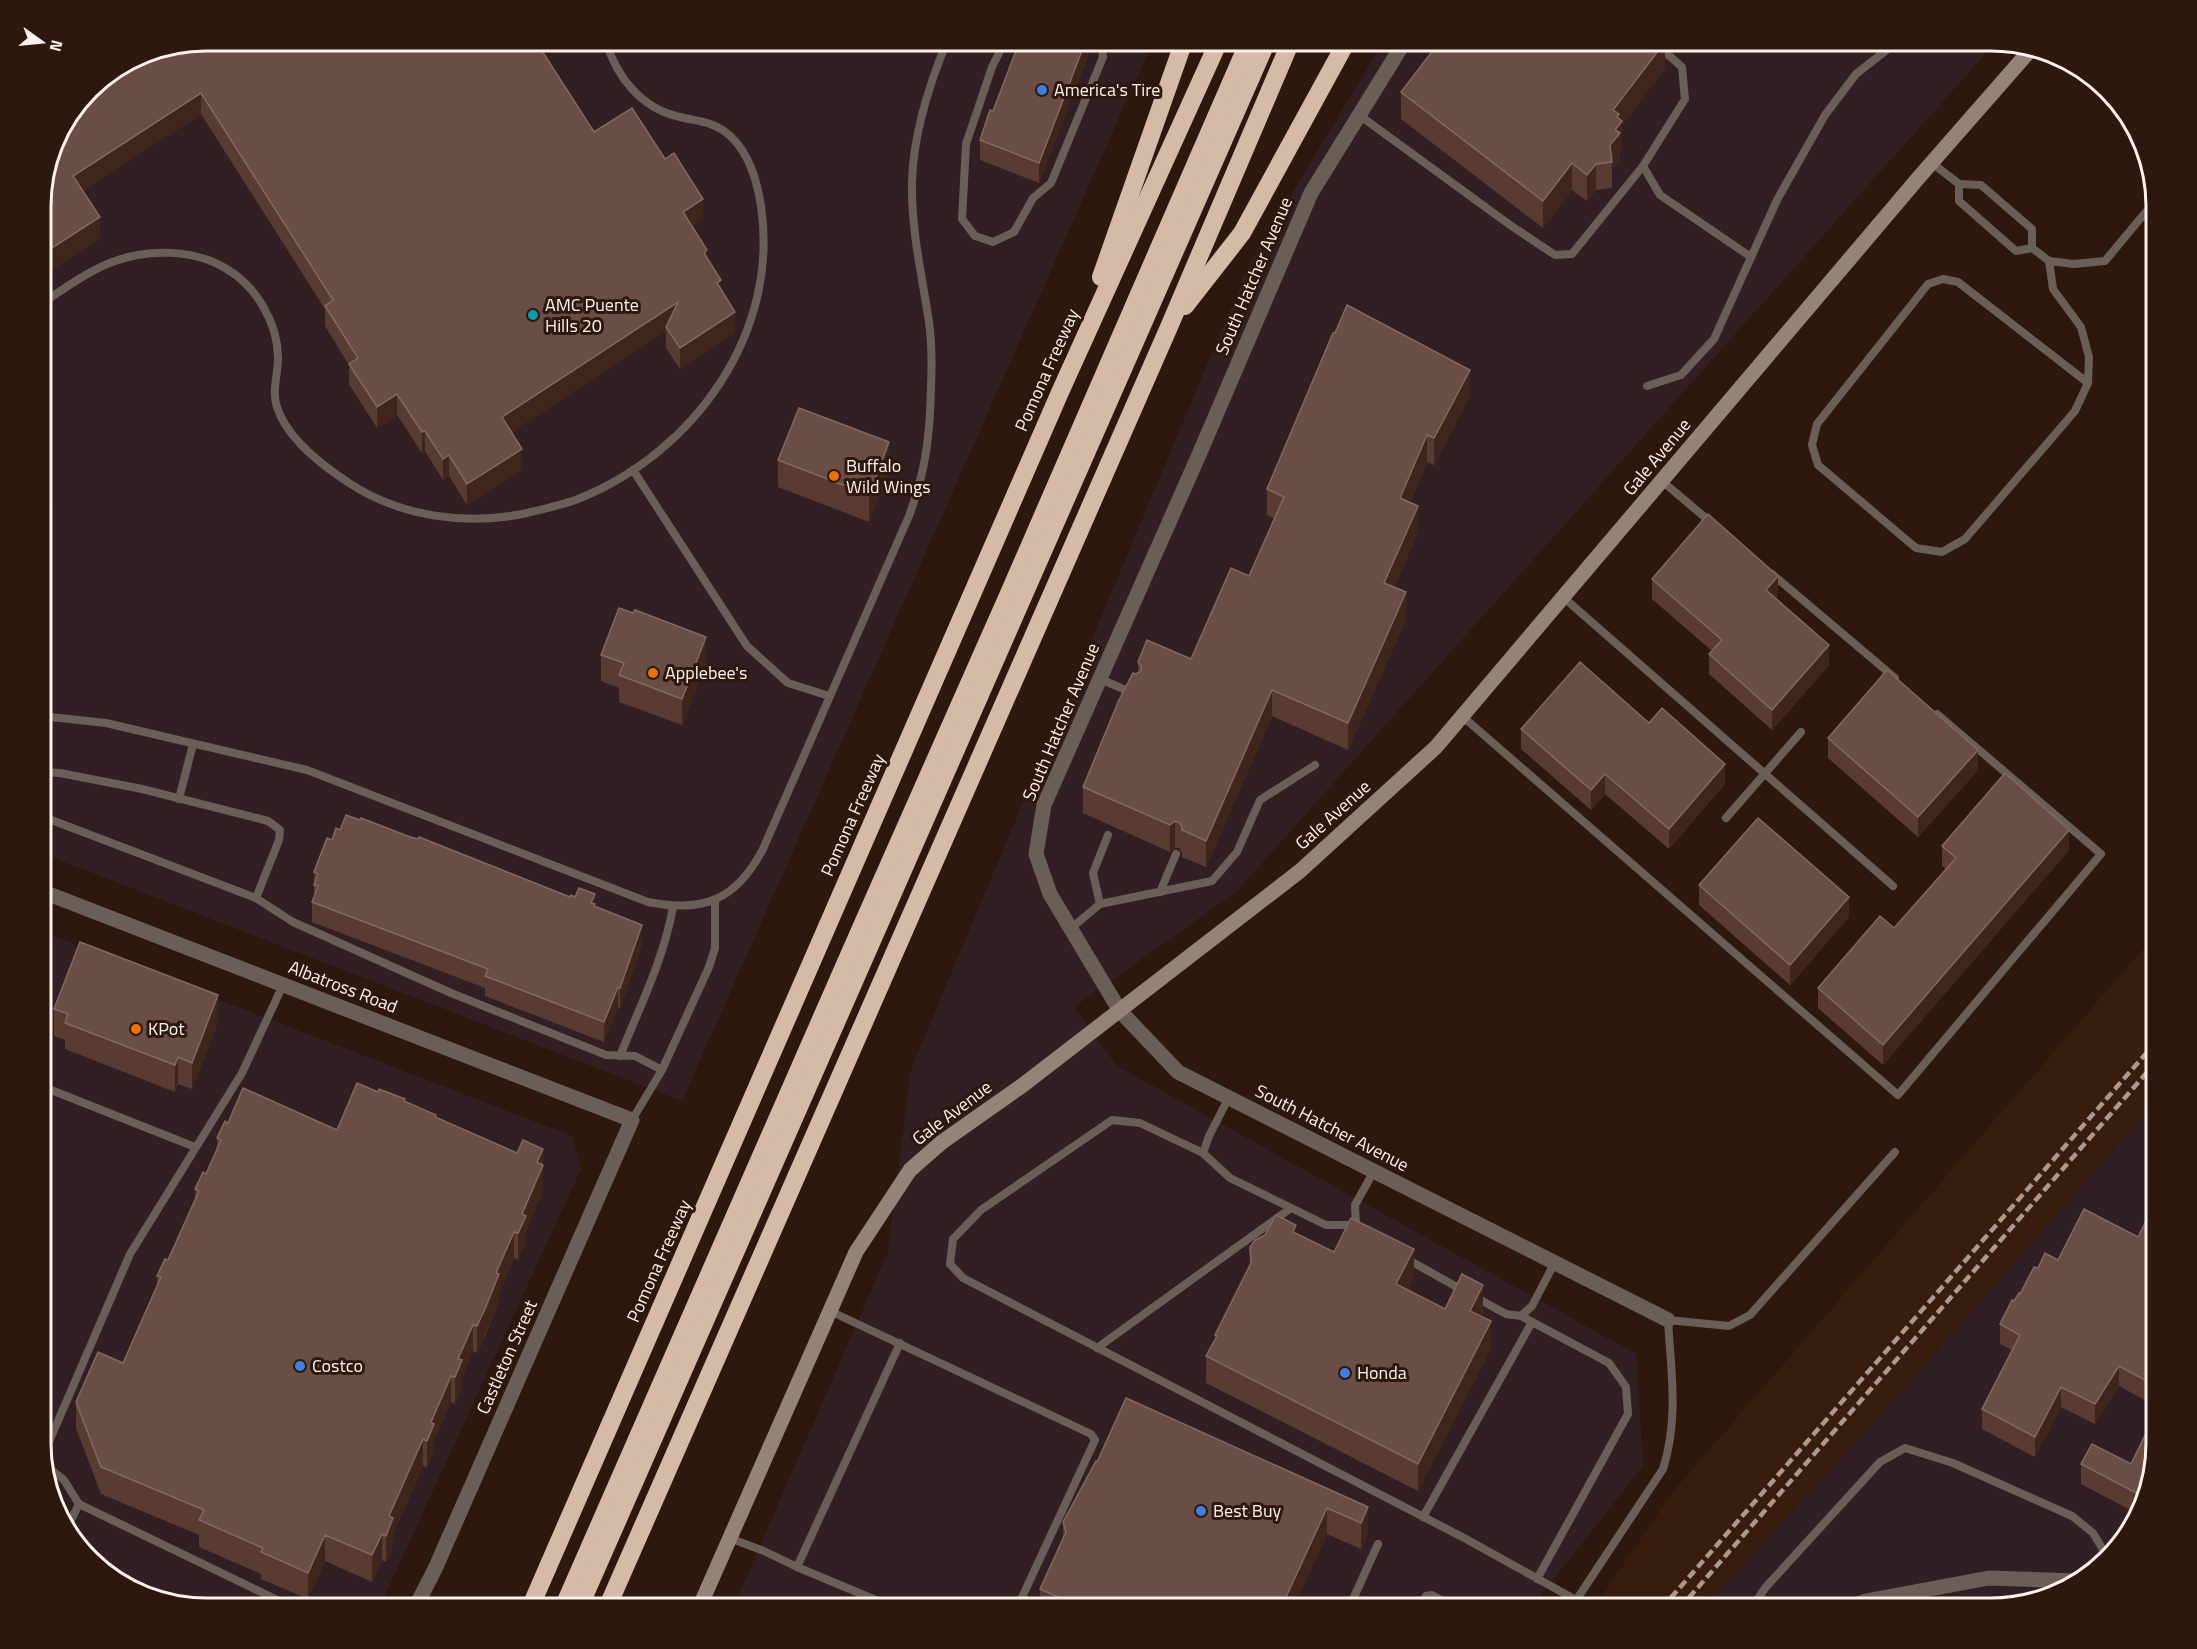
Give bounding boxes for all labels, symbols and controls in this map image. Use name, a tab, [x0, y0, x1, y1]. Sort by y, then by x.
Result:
north arrow	[12, 12, 72, 72]
text: N	[43, 37, 70, 54]
place label: America's Tire	[1054, 76, 1160, 103]
marker: America's Tire	[1035, 83, 1049, 97]
street label: South Hatcher Avenue	[1208, 193, 1299, 359]
place label: AMC Puente Hills 20	[545, 291, 639, 339]
street label: Pomona Freeway	[1007, 304, 1086, 435]
marker: AMC Puente Hills 20	[526, 308, 540, 322]
street label: Gale Avenue	[1616, 412, 1697, 501]
place label: Buffalo Wild Wings	[846, 452, 931, 500]
marker: Buffalo Wild Wings	[827, 469, 841, 483]
street label: South Hatcher Avenue	[1015, 639, 1106, 805]
place label: Applebee's	[665, 659, 747, 686]
marker: Applebee's	[646, 666, 660, 680]
street label: Pomona Freeway	[813, 749, 892, 880]
street label: Gale Avenue	[1289, 773, 1376, 856]
street label: Albatross Road	[285, 953, 402, 1020]
place label: KPot	[148, 1015, 185, 1042]
marker: KPot	[129, 1022, 143, 1036]
street label: Gale Avenue	[906, 1074, 997, 1152]
street label: South Hatcher Avenue	[1251, 1077, 1414, 1178]
street label: Pomona Freeway	[619, 1195, 698, 1326]
street label: Castleton Street	[469, 1295, 544, 1418]
place label: Costco	[312, 1352, 363, 1379]
marker: Costco	[293, 1359, 307, 1373]
place label: Honda	[1357, 1359, 1407, 1386]
marker: Honda	[1338, 1366, 1352, 1380]
place label: Best Buy	[1213, 1497, 1281, 1524]
marker: Best Buy	[1194, 1504, 1208, 1518]

